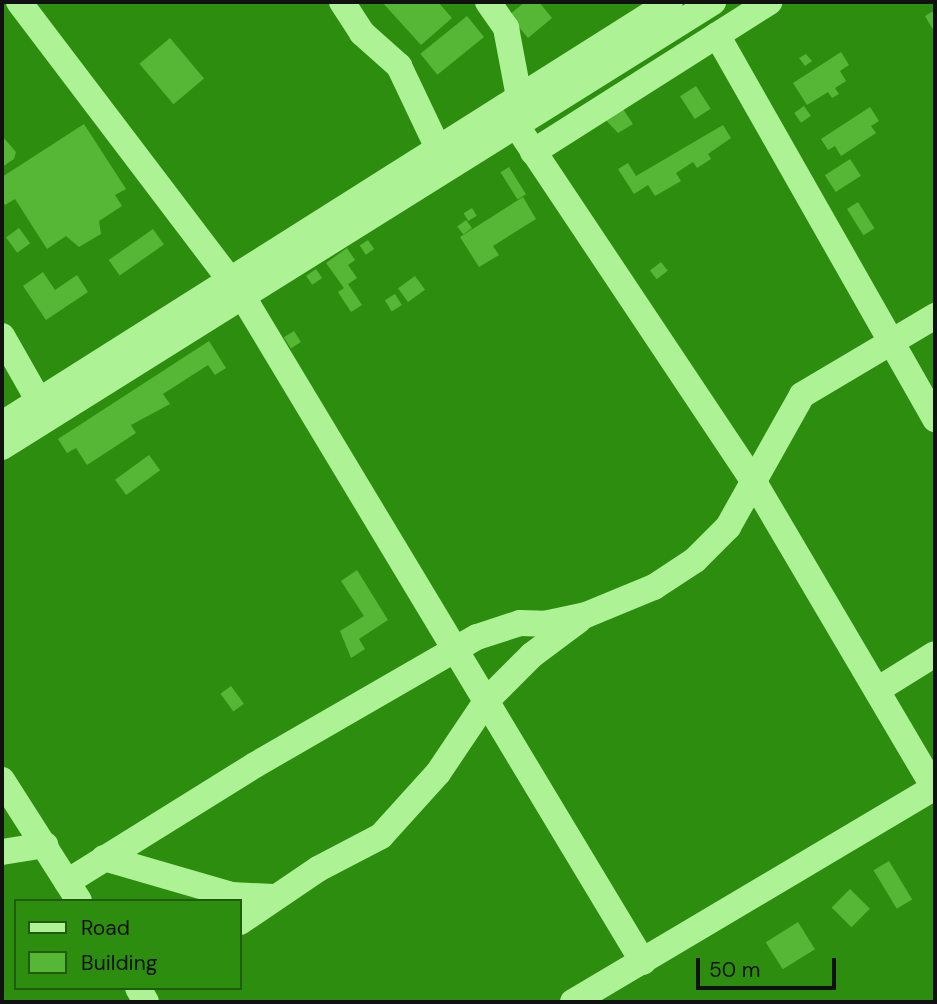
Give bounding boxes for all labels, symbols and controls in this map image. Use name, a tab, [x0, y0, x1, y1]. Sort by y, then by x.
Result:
legend	[14, 899, 242, 990]
text: Road	[81, 914, 130, 942]
scale bar	[699, 944, 839, 988]
text: Building	[81, 949, 157, 977]
text: 50 m	[709, 956, 760, 984]

